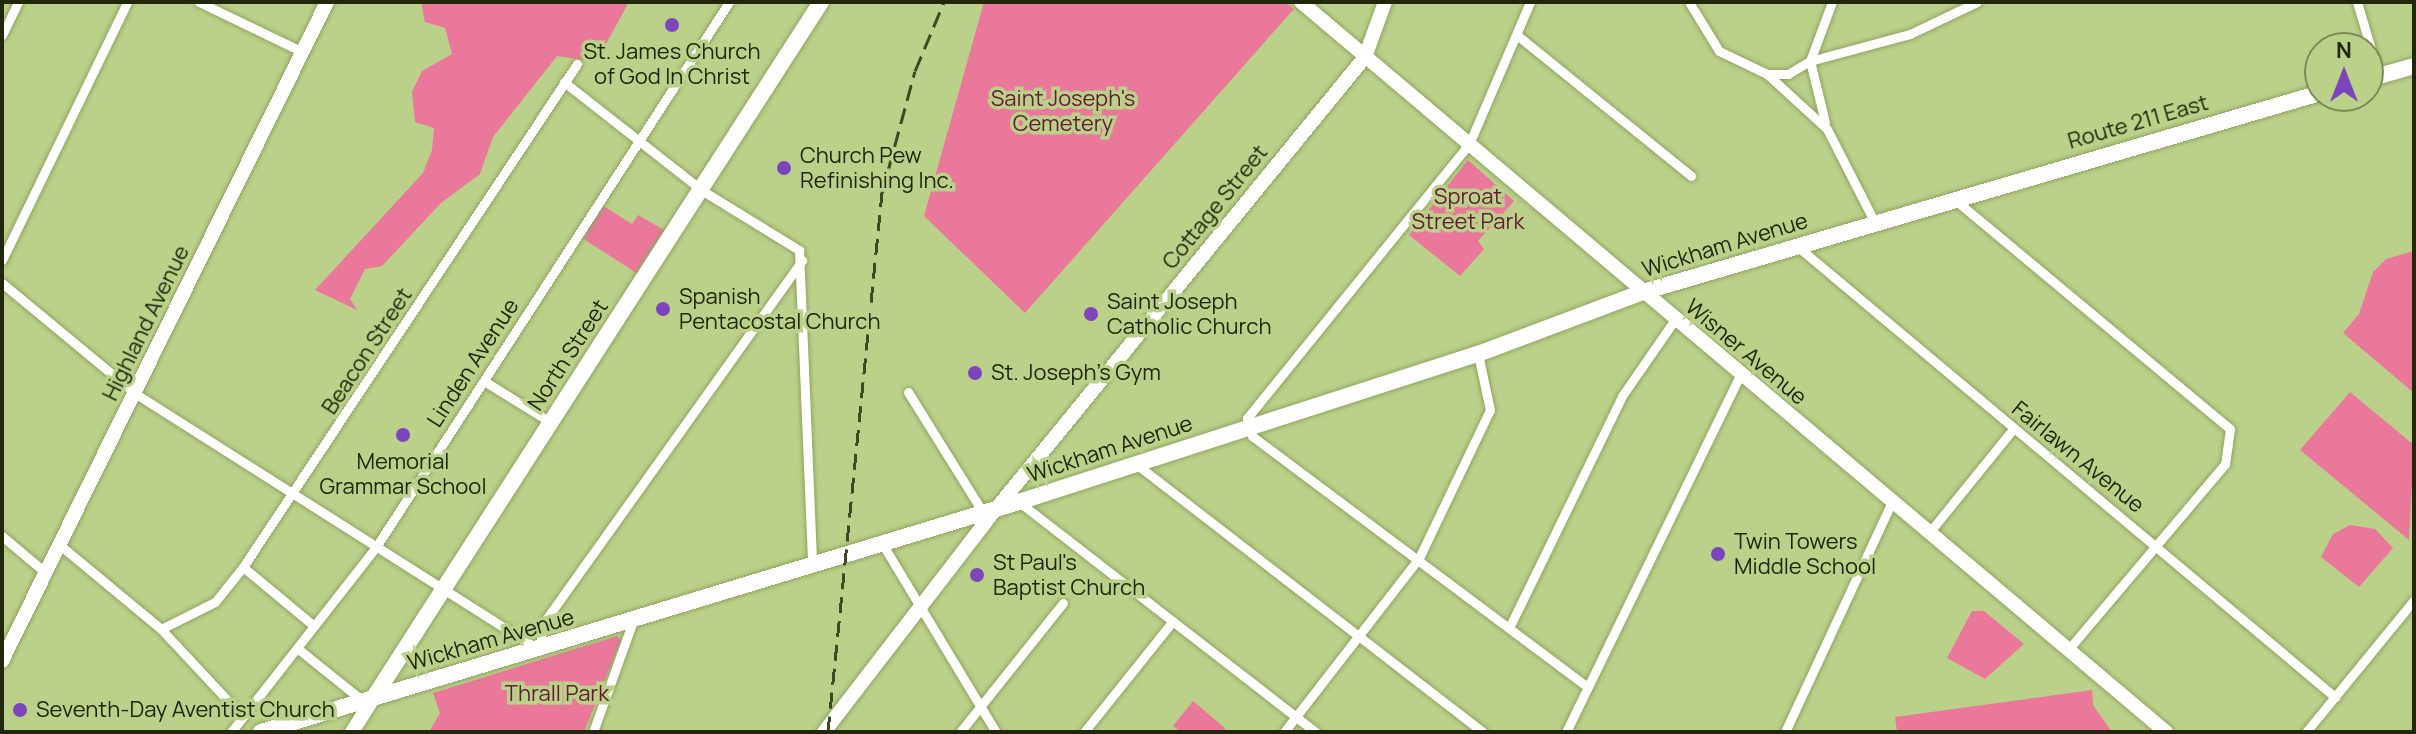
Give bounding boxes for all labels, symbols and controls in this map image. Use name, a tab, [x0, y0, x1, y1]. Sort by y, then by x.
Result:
marker: St. James Church of God In Christ	[663, 16, 681, 34]
north arrow	[2304, 32, 2384, 112]
text: N	[2336, 35, 2352, 65]
place label: St. James Church of God In Christ	[584, 38, 760, 90]
park label: Saint Joseph's Cemetery	[991, 85, 1135, 136]
street label: Route 211 East	[2065, 89, 2211, 155]
street label: Cottage Street	[1157, 140, 1273, 274]
place label: Church Pew Refinishing Inc.	[800, 142, 954, 194]
marker: Church Pew Refinishing Inc.	[775, 159, 793, 177]
park label: Sproat Street Park	[1412, 183, 1524, 234]
street label: Wickham Avenue	[1639, 207, 1811, 283]
street label: Highland Avenue	[97, 241, 195, 405]
street label: Beacon Street	[316, 283, 418, 419]
place label: Spanish Pentacostal Church	[679, 283, 881, 334]
place label: Saint Joseph Catholic Church	[1107, 288, 1272, 340]
street label: Linden Avenue	[422, 294, 524, 432]
street label: Wisner Avenue	[1680, 294, 1812, 410]
street label: North Street	[522, 295, 614, 415]
marker: Spanish Pentacostal Church	[654, 300, 672, 318]
marker: Saint Joseph Catholic Church	[1082, 305, 1100, 323]
place label: St. Joseph's Gym	[991, 360, 1161, 386]
marker: St. Joseph's Gym	[966, 364, 984, 382]
street label: Fairlawn Avenue	[2007, 396, 2149, 518]
street label: Wickham Avenue	[1024, 410, 1196, 488]
marker: Memorial Grammar School	[394, 426, 412, 444]
place label: Memorial Grammar School	[319, 448, 487, 500]
place label: Twin Towers Middle School	[1734, 528, 1876, 580]
marker: Twin Towers Middle School	[1709, 545, 1727, 563]
place label: St Paul's Baptist Church	[993, 549, 1145, 600]
marker: St Paul's Baptist Church	[968, 566, 986, 584]
street label: Wickham Avenue	[405, 604, 577, 676]
park label: Thrall Park	[505, 681, 609, 707]
place label: Seventh-Day Aventist Church	[36, 697, 335, 723]
marker: Seventh-Day Aventist Church	[11, 701, 29, 719]

